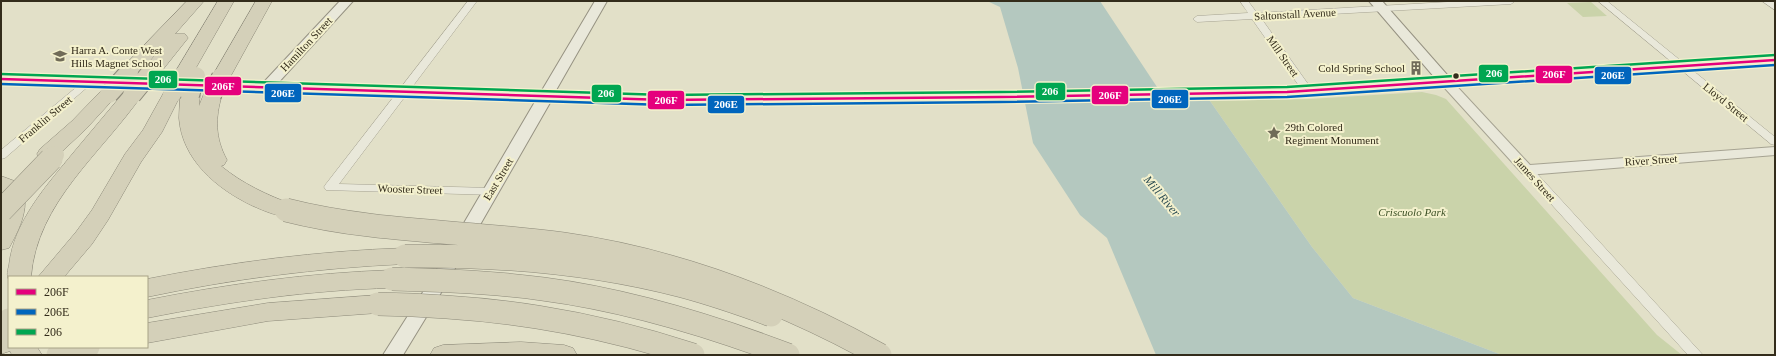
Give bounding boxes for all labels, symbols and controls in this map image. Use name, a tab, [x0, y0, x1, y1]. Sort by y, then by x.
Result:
street label: Saltonstall Avenue	[1254, 6, 1336, 22]
street label: Hamilton Street	[278, 14, 334, 74]
street label: Mill Street	[1265, 33, 1301, 79]
place label: Harra A. Conte West Hills Magnet School	[71, 44, 162, 69]
school or university icon: Harra A. Conte West Hills Magnet School	[52, 48, 68, 64]
building icon: Cold Spring School	[1408, 60, 1424, 76]
place label: Cold Spring School	[1318, 62, 1405, 74]
line badge: 206	[1478, 64, 1509, 83]
line badge: 206F	[1535, 65, 1573, 84]
line badge: 206E	[1594, 66, 1632, 85]
text: 206	[1486, 67, 1503, 79]
text: 206F	[1542, 68, 1566, 80]
text: 206E	[1601, 69, 1625, 81]
line badge: 206	[148, 70, 178, 89]
unlabelled marker	[1451, 71, 1461, 81]
text: 206	[155, 73, 172, 85]
line badge: 206F	[204, 76, 242, 96]
text: 206F	[211, 80, 235, 92]
street label: Lloyd Street	[1701, 80, 1751, 124]
line badge: 206	[1035, 82, 1066, 101]
line badge: 206E	[264, 83, 302, 103]
line badge: 206	[591, 84, 622, 103]
text: 206	[1042, 85, 1059, 97]
line badge: 206F	[1091, 85, 1129, 105]
text: 206E	[271, 87, 295, 99]
text: 206	[598, 87, 615, 99]
text: 206F	[1098, 89, 1122, 101]
line badge: 206E	[1151, 89, 1189, 109]
line badge: 206F	[647, 90, 685, 110]
street label: Franklin Street	[16, 93, 74, 145]
text: 206E	[1158, 93, 1182, 105]
text: 206F	[654, 94, 678, 106]
line badge: 206E	[707, 95, 745, 114]
text: 206E	[714, 98, 738, 110]
place label: 29th Colored Regiment Monument	[1285, 121, 1379, 146]
place icon: 29th Colored Regiment Monument	[1266, 125, 1282, 141]
street label: River Street	[1624, 152, 1678, 168]
street label: James Street	[1512, 154, 1558, 204]
street label: East Street	[481, 156, 515, 202]
water label: Mill River	[1140, 172, 1183, 220]
street label: Wooster Street	[377, 182, 443, 196]
park label: Criscuolo Park	[1378, 206, 1447, 218]
legend	[8, 276, 148, 348]
text: 206F	[44, 285, 69, 299]
text: 206E	[44, 305, 69, 319]
text: 206	[44, 325, 62, 339]

